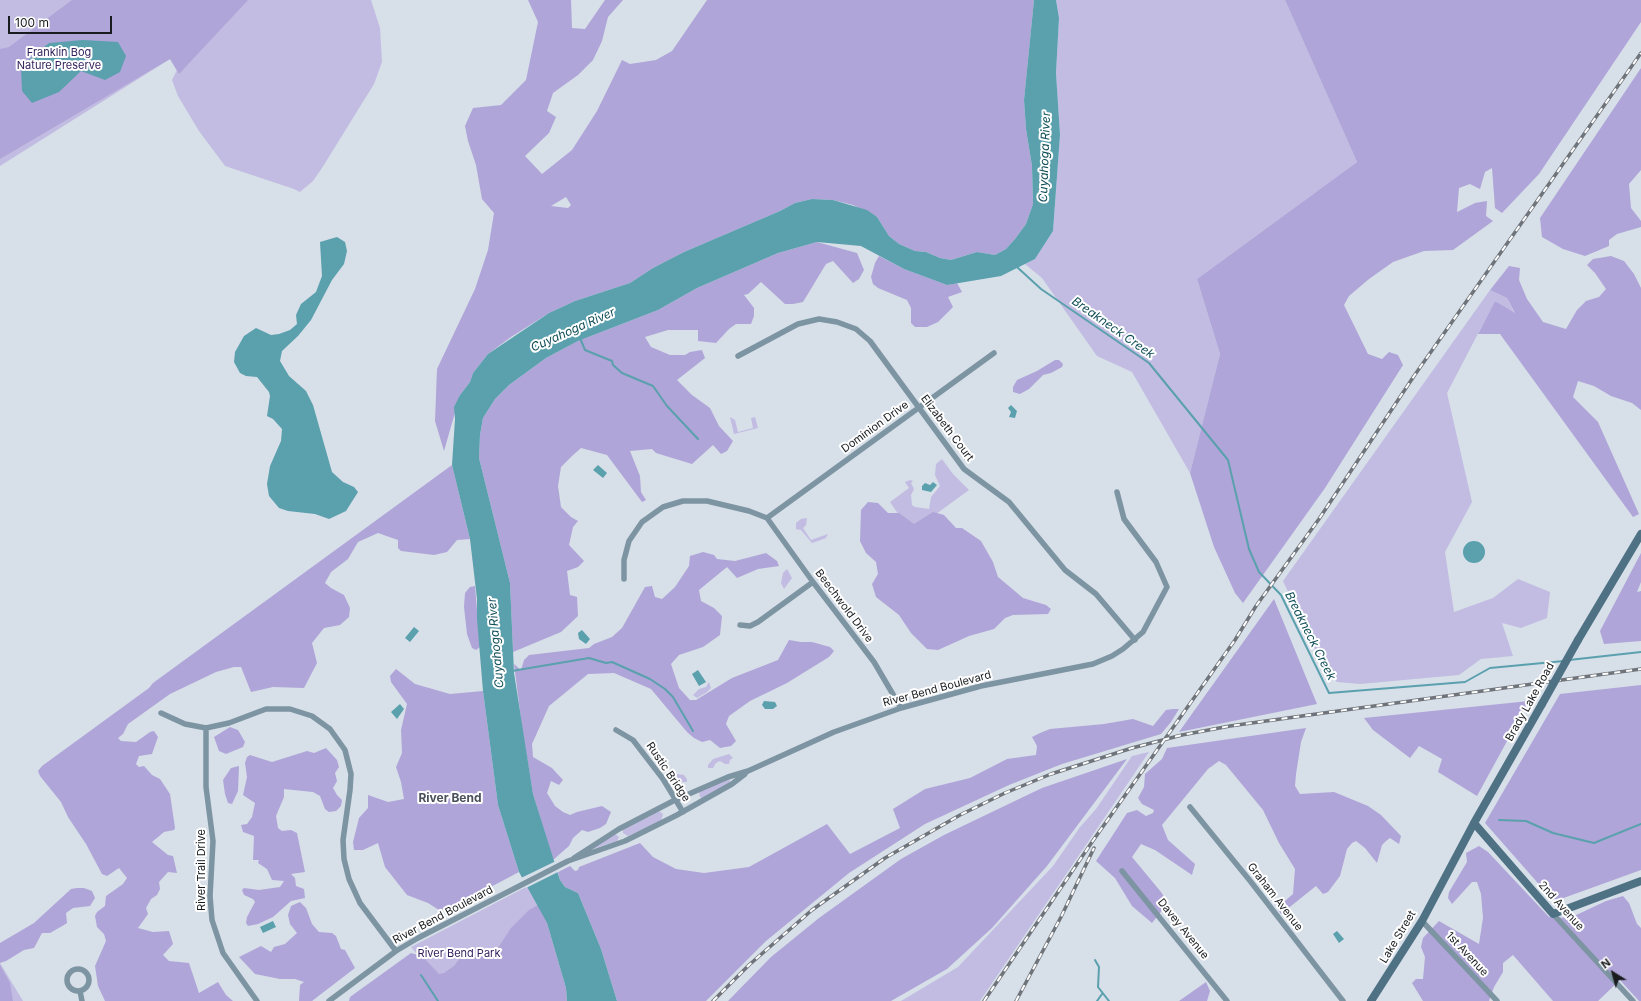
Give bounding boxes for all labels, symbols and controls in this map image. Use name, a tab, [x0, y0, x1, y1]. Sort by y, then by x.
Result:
scale bar	[10, 8, 114, 34]
text: 100 m	[15, 15, 49, 30]
park label: Franklin Bog Nature Preserve	[17, 46, 101, 72]
water label: Cuyahoga River	[1036, 111, 1054, 203]
water label: Breakneck Creek	[1069, 294, 1157, 362]
water label: Cuyahoga River	[529, 305, 617, 355]
street label: Elizabeth Court	[918, 392, 976, 464]
street label: Dominion Drive	[839, 398, 911, 456]
street label: Beechwold Drive	[812, 567, 876, 645]
water label: Breakneck Creek	[1281, 589, 1339, 683]
water label: Cuyahoga River	[485, 597, 507, 689]
street label: Brady Lake Road	[1503, 660, 1557, 744]
street label: River Bend Boulevard	[881, 668, 993, 710]
street label: Rustic Bridge	[643, 740, 693, 804]
district label: River Bend	[418, 791, 482, 805]
street label: River Trail Drive	[195, 829, 209, 911]
street label: Graham Avenue	[1244, 860, 1306, 934]
street label: 2nd Avenue	[1535, 879, 1587, 933]
street label: River Bend Boulevard	[391, 883, 495, 947]
street label: Davey Avenue	[1155, 896, 1211, 962]
street label: Lake Street	[1377, 908, 1419, 966]
street label: 1st Avenue	[1443, 929, 1491, 979]
park label: River Bend Park	[418, 947, 500, 961]
north arrow	[1593, 953, 1633, 993]
text: N	[1598, 955, 1613, 972]

